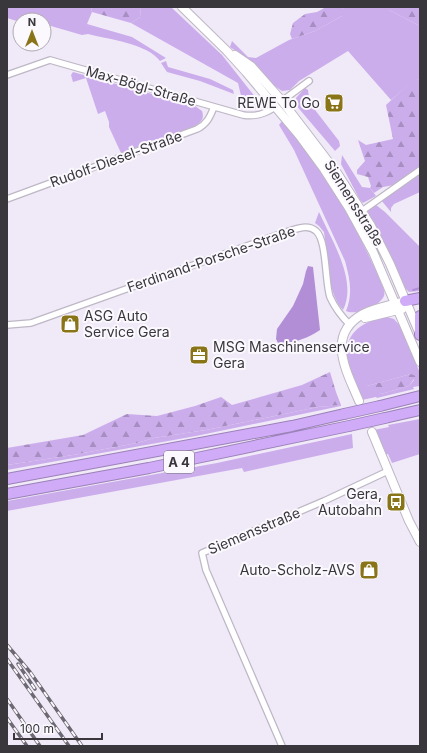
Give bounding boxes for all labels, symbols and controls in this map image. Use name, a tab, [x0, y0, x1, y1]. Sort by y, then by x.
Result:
north arrow	[12, 12, 52, 52]
text: N	[28, 15, 36, 29]
street label: Max-Bögl-Straße	[84, 62, 198, 109]
supermarket icon: REWE To Go	[323, 92, 345, 114]
place label: REWE To Go	[237, 94, 320, 111]
street label: Rudolf-Diesel-Straße	[47, 127, 184, 190]
street label: Siemensstraße	[321, 156, 388, 249]
street label: Ferdinand-Porsche-Straße	[125, 222, 297, 295]
place label: ASG Auto Service Gera	[84, 307, 170, 340]
shop icon: ASG Auto Service Gera	[59, 313, 81, 335]
place label: MSG Maschinenservice Gera	[213, 338, 370, 371]
office icon: MSG Maschinenservice Gera	[188, 344, 210, 366]
road number: A 4	[164, 451, 194, 473]
place label: Gera, Autobahn	[318, 485, 382, 518]
bus stop icon: Gera, Autobahn	[385, 491, 407, 513]
street label: Siemensstraße	[205, 503, 302, 558]
shop icon: Auto-Scholz-AVS	[358, 559, 380, 581]
place label: Auto-Scholz-AVS	[240, 561, 355, 578]
scale bar	[14, 715, 102, 741]
text: 100 m	[20, 721, 54, 736]

